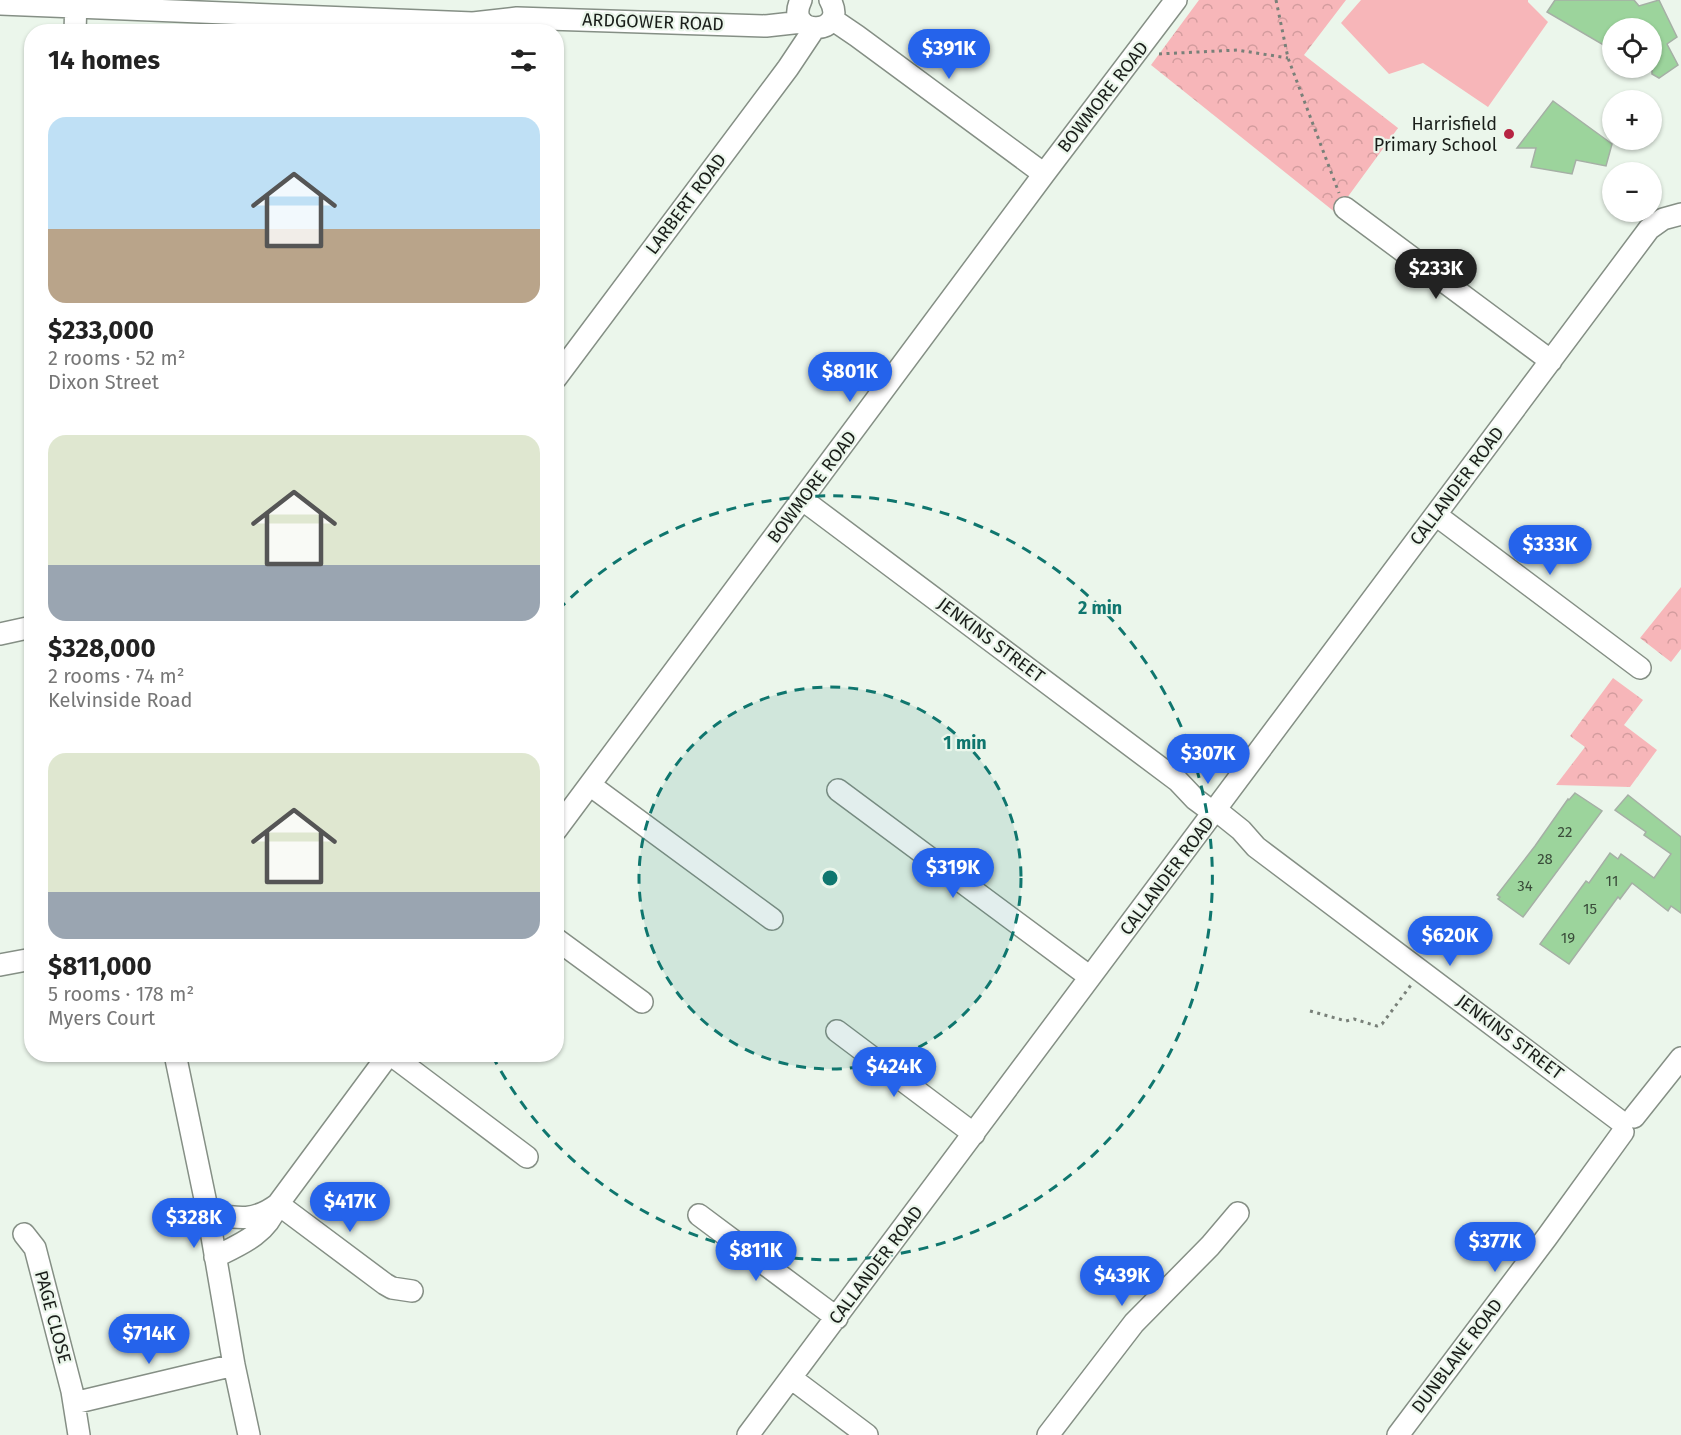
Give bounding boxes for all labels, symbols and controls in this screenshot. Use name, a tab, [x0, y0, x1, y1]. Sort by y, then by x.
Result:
street label: ARDGOWER ROAD	[582, 9, 724, 35]
map controls	[1602, 18, 1662, 222]
button: locate	[1602, 18, 1662, 78]
pin: $391K	[907, 29, 991, 80]
text: $391K	[922, 36, 976, 60]
street label: BOWMORE ROAD	[1053, 37, 1153, 157]
icon: filters	[507, 44, 540, 77]
text: 14 homes	[48, 45, 160, 76]
button: +	[1602, 90, 1662, 150]
place label: Harrisfield Primary School	[1374, 113, 1497, 156]
marker: Harrisfield Primary School	[1502, 127, 1516, 141]
street label: LARBERT ROAD	[641, 149, 731, 259]
icon: home	[240, 156, 348, 264]
button: −	[1602, 162, 1662, 222]
pin: $233K	[1394, 249, 1478, 300]
text: $233K	[1409, 256, 1463, 280]
text: $233,000	[48, 315, 154, 346]
text: 2 rooms · 52 m²	[48, 346, 186, 370]
pin: $801K	[808, 352, 892, 403]
text: $801K	[822, 359, 878, 383]
text: Dixon Street	[48, 370, 159, 394]
street label: CALLANDER ROAD	[1405, 422, 1509, 550]
street label: BOWMORE ROAD	[763, 427, 861, 547]
icon: home	[240, 474, 348, 582]
pin: $333K	[1508, 525, 1592, 576]
text: $333K	[1523, 532, 1577, 556]
street label: JENKINS STREET	[933, 593, 1049, 688]
text: 2 min	[1078, 597, 1122, 619]
text: $328,000	[48, 633, 156, 664]
text: 2 rooms · 74 m²	[48, 664, 185, 688]
text: Kelvinside Road	[48, 688, 193, 712]
text: 1 min	[943, 732, 987, 754]
pin: $307K	[1166, 734, 1250, 785]
text: $307K	[1181, 741, 1235, 765]
icon: home	[240, 792, 348, 900]
street label: CALLANDER ROAD	[1115, 812, 1219, 940]
house number: 22	[1558, 823, 1572, 841]
pin: $319K	[911, 848, 995, 899]
house number: 28	[1537, 850, 1553, 868]
text: $319K	[926, 855, 980, 879]
centre of rings	[820, 868, 840, 888]
house number: 11	[1606, 872, 1618, 890]
house number: 34	[1517, 877, 1533, 895]
house number: 15	[1583, 900, 1597, 918]
pin: $620K	[1408, 916, 1492, 967]
text: $620K	[1422, 923, 1478, 947]
house number: 19	[1561, 929, 1575, 947]
text: $811,000	[48, 951, 152, 982]
text: 5 rooms · 178 m²	[48, 982, 194, 1006]
street label: JENKINS STREET	[1452, 990, 1568, 1085]
text: Myers Court	[48, 1006, 155, 1030]
pin: $424K	[852, 1047, 936, 1098]
text: $424K	[866, 1054, 922, 1078]
pin: $417K	[308, 1182, 392, 1233]
text: $417K	[324, 1189, 376, 1213]
pin: $328K	[152, 1198, 236, 1249]
street label: CALLANDER ROAD	[824, 1201, 928, 1329]
text: $328K	[166, 1205, 222, 1229]
pin: $377K	[1453, 1222, 1537, 1273]
text: $377K	[1469, 1229, 1521, 1253]
pin: $811K	[714, 1231, 798, 1282]
text: $811K	[730, 1238, 782, 1262]
pin: $439K	[1080, 1256, 1164, 1307]
text: $439K	[1094, 1263, 1150, 1287]
street label: PAGE CLOSE	[30, 1268, 76, 1366]
street label: DUNBLANE ROAD	[1407, 1294, 1507, 1418]
pin: $714K	[107, 1314, 191, 1365]
text: $714K	[123, 1321, 175, 1345]

